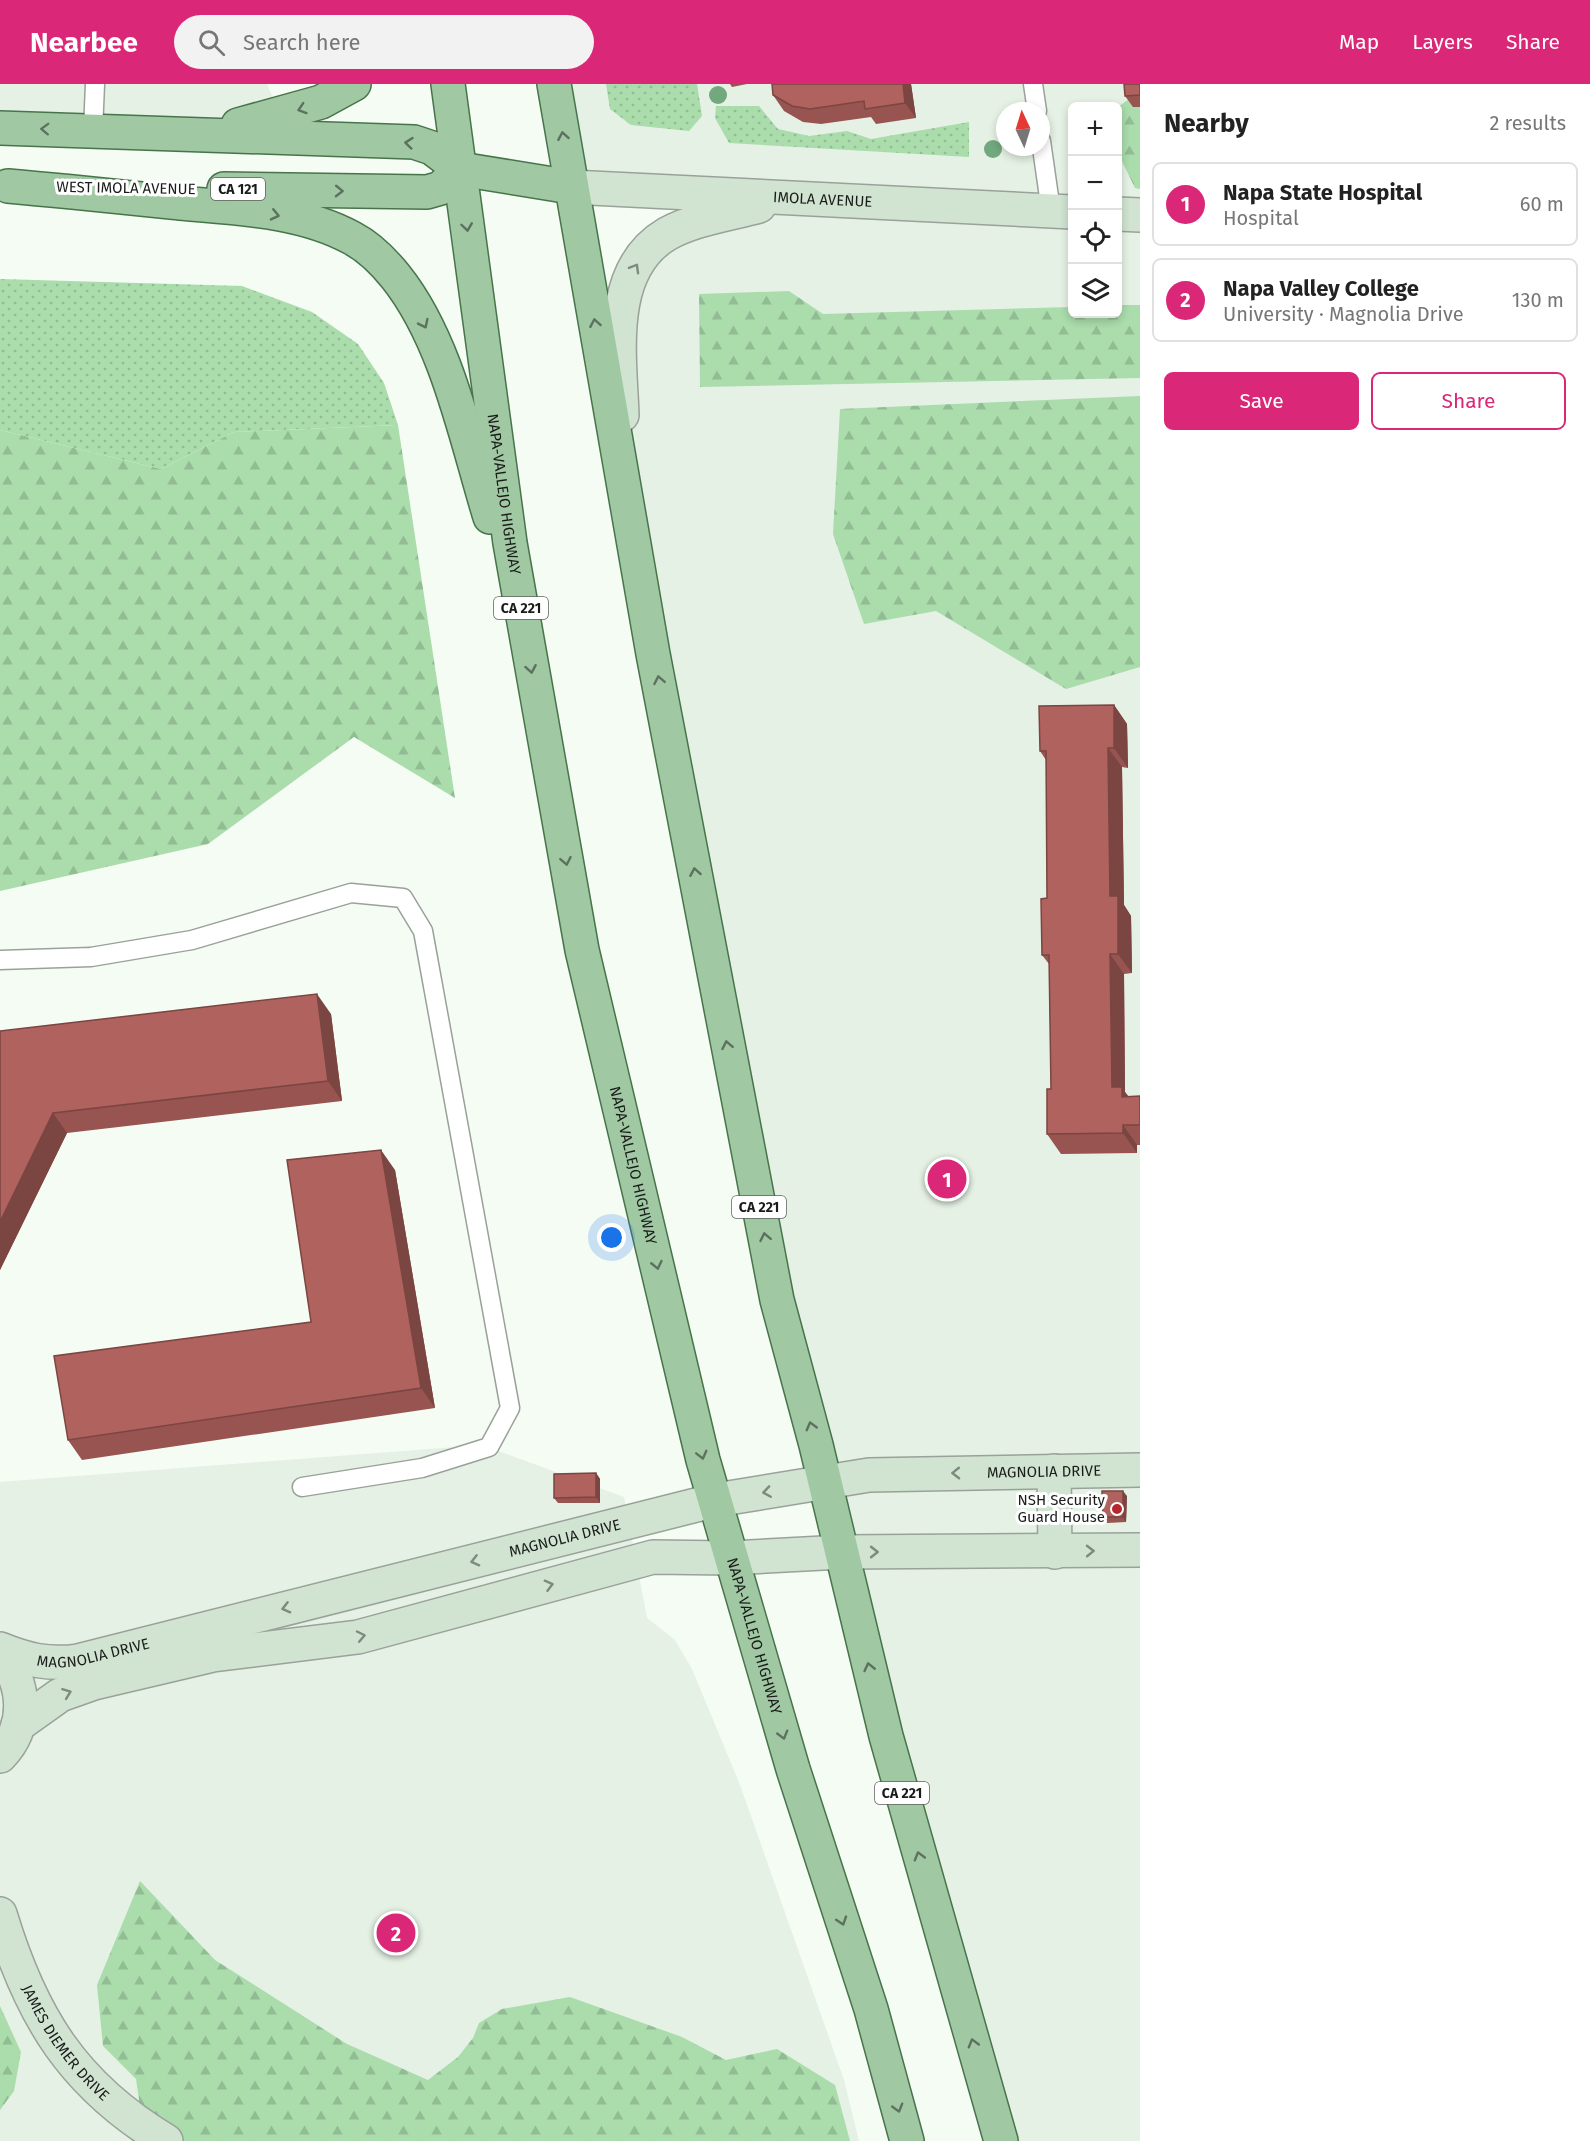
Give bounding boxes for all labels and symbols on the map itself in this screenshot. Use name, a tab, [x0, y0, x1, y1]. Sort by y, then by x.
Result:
one-way arrow	[297, 102, 308, 114]
north arrow	[996, 102, 1050, 156]
one-way arrow	[41, 123, 50, 136]
one-way arrow	[557, 131, 569, 140]
one-way arrow	[404, 137, 413, 150]
street label: WEST IMOLA AVENUE	[56, 178, 196, 198]
road number: CA 121	[211, 178, 265, 200]
one-way arrow	[335, 185, 344, 197]
street label: IMOLA AVENUE	[773, 188, 873, 211]
one-way arrow	[269, 207, 279, 220]
one-way arrow	[461, 222, 473, 231]
one-way arrow	[628, 264, 640, 274]
one-way arrow	[417, 318, 429, 329]
one-way arrow	[589, 318, 602, 328]
street label: NAPA-VALLEJO HIGHWAY	[484, 413, 525, 577]
road number: CA 221	[494, 597, 548, 619]
one-way arrow	[525, 664, 537, 674]
one-way arrow	[653, 675, 665, 685]
one-way arrow	[559, 855, 572, 865]
one-way arrow	[689, 867, 702, 877]
one-way arrow	[721, 1041, 734, 1051]
street label: NAPA-VALLEJO HIGHWAY	[606, 1085, 661, 1247]
pin: 1	[928, 1156, 966, 1202]
road number: CA 221	[732, 1196, 786, 1218]
your location	[597, 1223, 626, 1252]
one-way arrow	[759, 1232, 772, 1242]
one-way arrow	[649, 1260, 662, 1270]
one-way arrow	[806, 1421, 818, 1432]
one-way arrow	[695, 1449, 708, 1459]
street label: MAGNOLIA DRIVE	[987, 1462, 1101, 1482]
one-way arrow	[951, 1467, 960, 1480]
one-way arrow	[763, 1485, 772, 1497]
place label: NSH Security Guard House	[1017, 1491, 1106, 1526]
marker: NSH Security Guard House	[1110, 1502, 1124, 1516]
street label: MAGNOLIA DRIVE	[507, 1515, 622, 1561]
one-way arrow	[1085, 1545, 1094, 1557]
one-way arrow	[869, 1546, 878, 1558]
one-way arrow	[470, 1553, 480, 1566]
street label: NAPA-VALLEJO HIGHWAY	[723, 1556, 786, 1717]
one-way arrow	[543, 1580, 554, 1592]
one-way arrow	[281, 1601, 291, 1614]
one-way arrow	[355, 1630, 365, 1643]
street label: MAGNOLIA DRIVE	[36, 1634, 151, 1671]
one-way arrow	[864, 1663, 877, 1673]
one-way arrow	[61, 1688, 72, 1700]
one-way arrow	[776, 1730, 788, 1740]
road number: CA 221	[875, 1782, 929, 1804]
one-way arrow	[914, 1851, 926, 1862]
pin: 2	[376, 1910, 416, 1956]
one-way arrow	[835, 1915, 847, 1926]
street label: JAMES DIEMER DRIVE	[18, 1982, 113, 2105]
one-way arrow	[968, 2039, 980, 2049]
one-way arrow	[891, 2102, 903, 2113]

